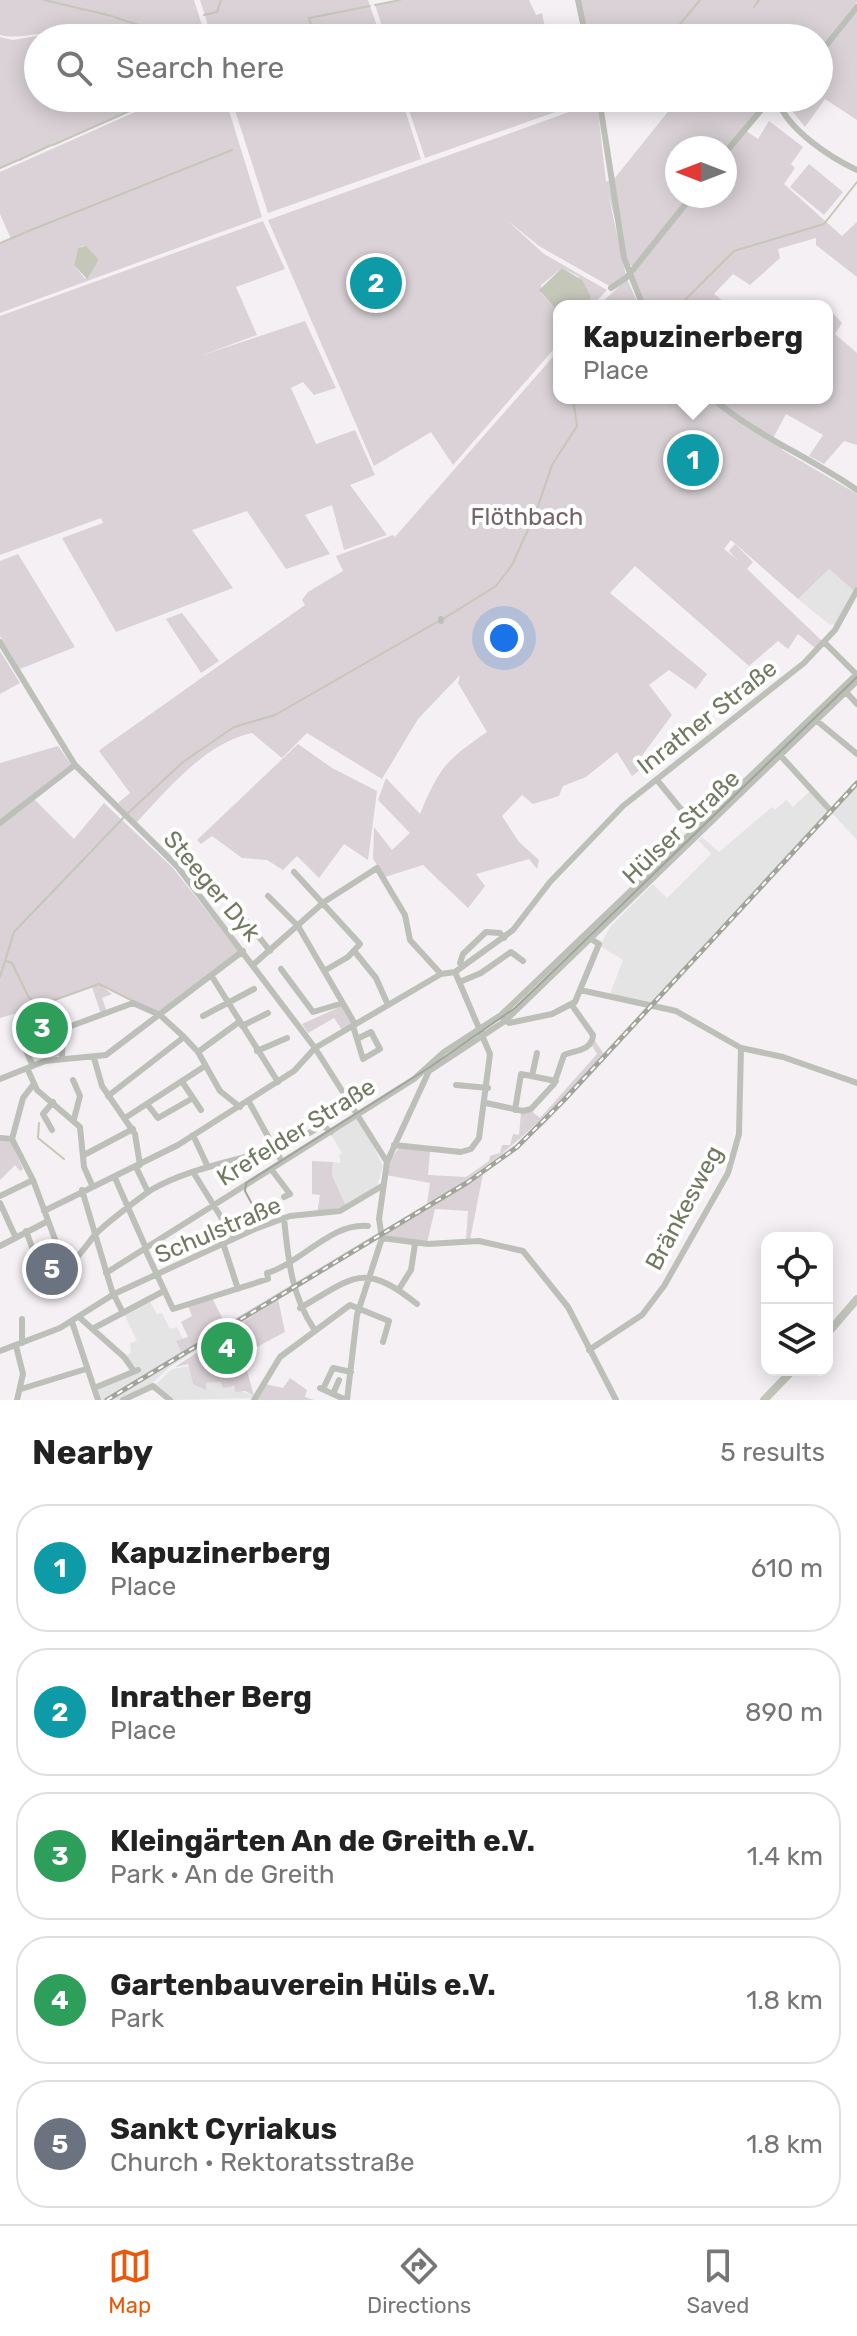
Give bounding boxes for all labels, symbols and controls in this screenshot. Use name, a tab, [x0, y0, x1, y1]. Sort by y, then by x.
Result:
search box	[24, 24, 833, 112]
icon: search	[52, 46, 96, 90]
text: Search here	[116, 50, 284, 86]
north arrow	[665, 136, 737, 208]
pin: 2	[350, 253, 402, 313]
popup	[553, 300, 833, 404]
text: Kapuzinerberg	[583, 319, 803, 355]
text: Place	[583, 355, 649, 386]
pin: 1	[667, 430, 719, 490]
park label: Flöthbach	[471, 503, 583, 531]
your location	[484, 618, 524, 658]
street label: Inrather Straße	[632, 654, 782, 780]
street label: Hülser Straße	[617, 764, 745, 890]
street label: Steeger Dyk	[158, 825, 267, 947]
pin: 3	[16, 998, 68, 1058]
street label: Krefelder Straße	[212, 1072, 380, 1192]
street label: Bränkesweg	[640, 1141, 728, 1275]
street label: Schulstraße	[151, 1191, 285, 1269]
map controls	[761, 1232, 833, 1376]
button: locate	[761, 1232, 833, 1304]
pin: 5	[26, 1239, 78, 1299]
button: layers	[761, 1304, 833, 1376]
pin: 4	[201, 1318, 253, 1378]
text: Nearby	[32, 1432, 153, 1473]
text: 5 results	[720, 1437, 825, 1468]
text: Kapuzinerberg	[110, 1535, 331, 1571]
text: 1	[54, 1553, 66, 1584]
text: 610 m	[751, 1553, 823, 1584]
text: Place	[110, 1571, 176, 1602]
text: Inrather Berg	[110, 1679, 312, 1715]
text: 2	[52, 1697, 68, 1728]
text: 890 m	[745, 1697, 823, 1728]
text: Place	[110, 1715, 176, 1746]
text: Kleingärten An de Greith e.V.	[110, 1823, 535, 1859]
text: 3	[51, 1841, 69, 1872]
text: 1.4 km	[747, 1841, 823, 1872]
text: Park · An de Greith	[110, 1859, 335, 1890]
text: Gartenbauverein Hüls e.V.	[110, 1967, 496, 2003]
text: 4	[51, 1985, 69, 2016]
text: 1.8 km	[746, 1985, 823, 2016]
text: Park	[110, 2003, 164, 2034]
text: Sankt Cyriakus	[110, 2111, 337, 2147]
text: 5	[52, 2129, 68, 2160]
text: 1.8 km	[746, 2129, 823, 2160]
text: Church · Rektoratsstraße	[110, 2147, 415, 2178]
tab: Map	[108, 2244, 152, 2319]
tab: Directions	[367, 2244, 471, 2319]
tab: Saved	[687, 2244, 749, 2319]

